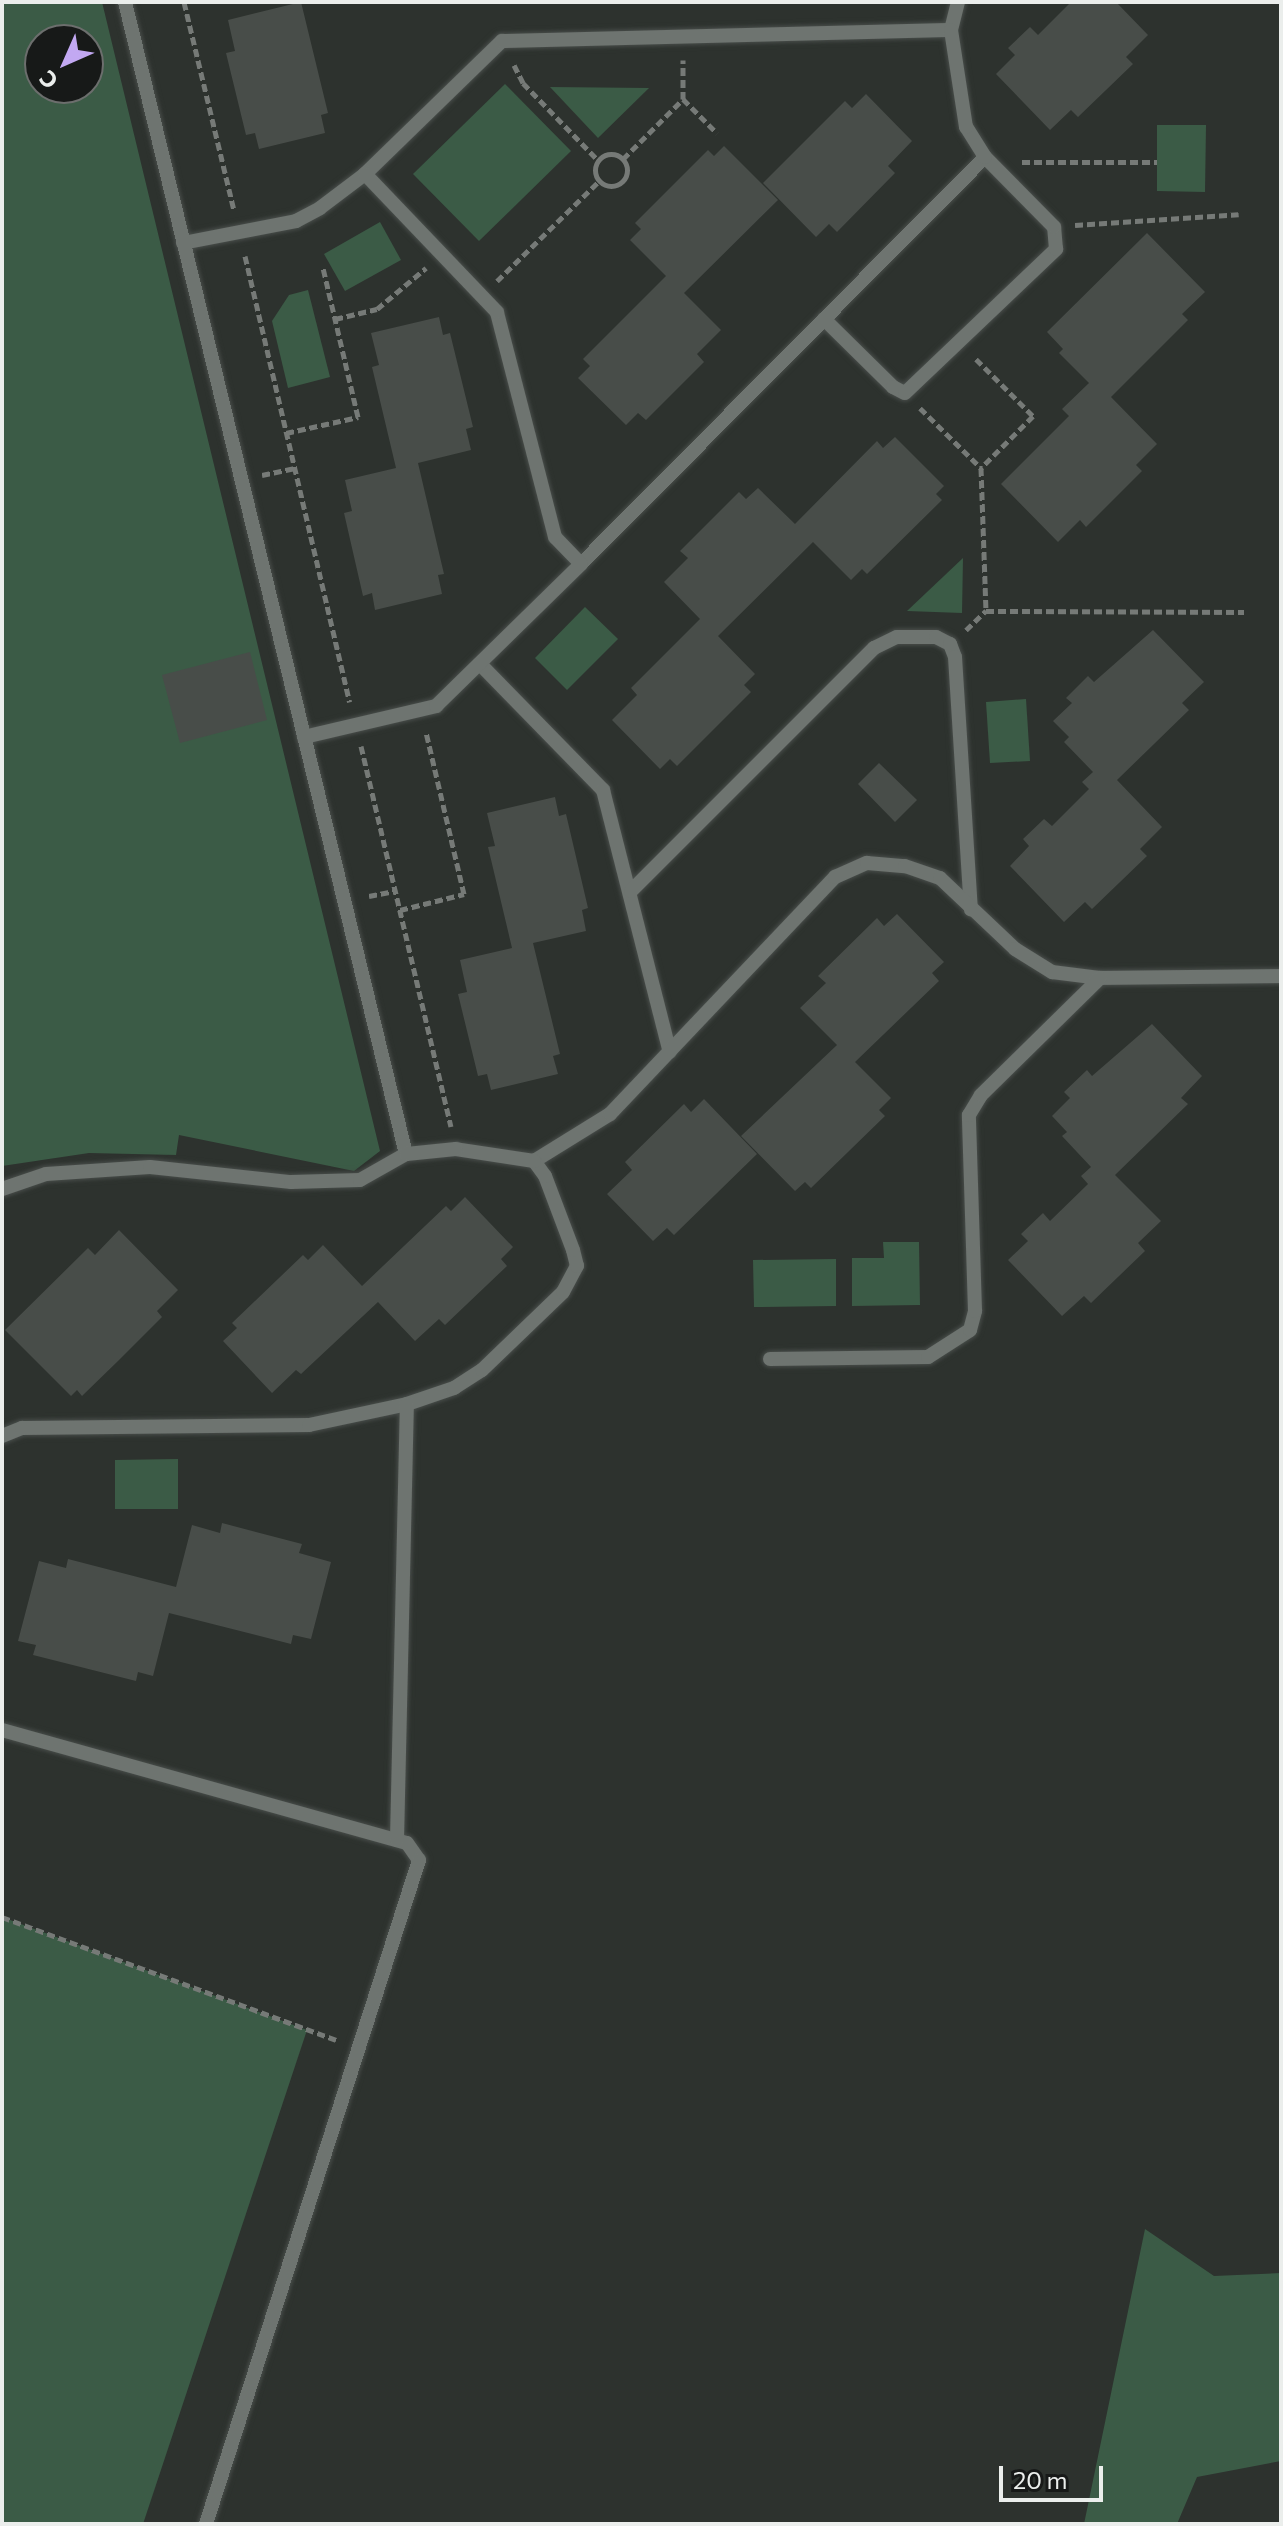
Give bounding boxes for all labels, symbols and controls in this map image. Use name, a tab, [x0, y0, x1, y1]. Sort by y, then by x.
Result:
north arrow	[24, 24, 104, 104]
text: С	[33, 65, 63, 95]
scale bar	[1003, 2450, 1107, 2500]
text: 20 m	[1013, 2465, 1067, 2494]

